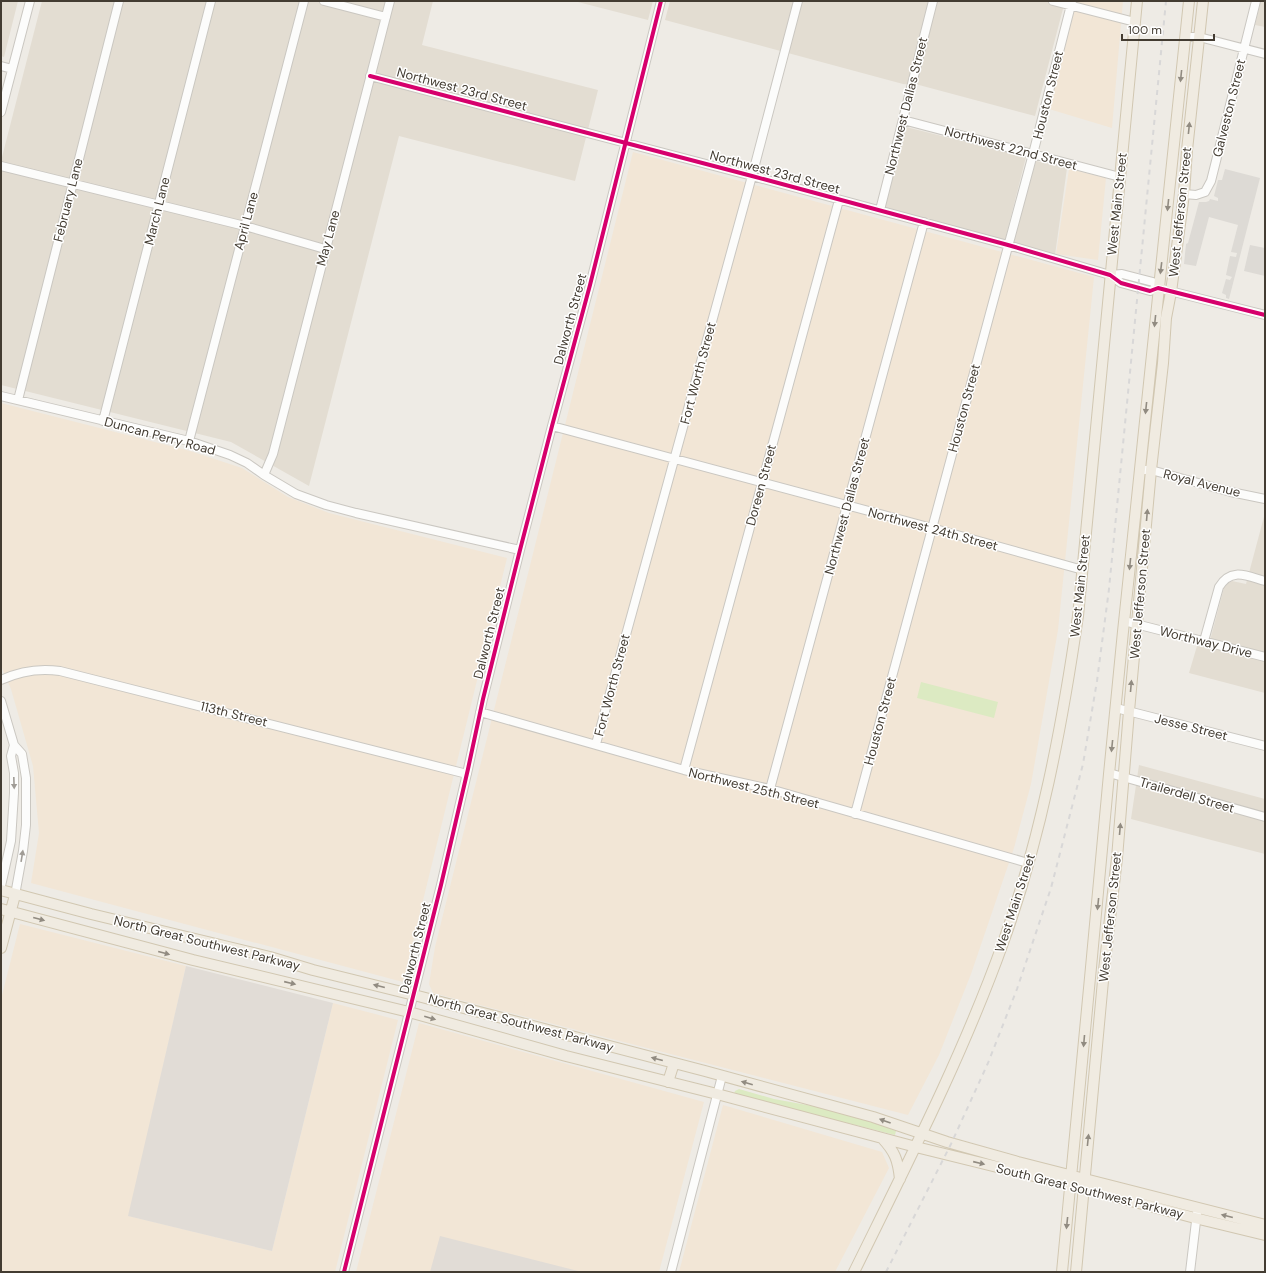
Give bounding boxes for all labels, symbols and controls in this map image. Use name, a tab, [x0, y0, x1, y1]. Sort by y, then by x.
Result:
scale bar	[1122, 16, 1214, 42]
text: 100 m	[1128, 22, 1162, 38]
street label: Northwest Dallas Street	[881, 35, 931, 177]
street label: Houston Street	[1029, 49, 1067, 141]
street label: Galveston Street	[1209, 57, 1249, 159]
street label: Northwest 23rd Street	[395, 63, 529, 115]
one-way arrow	[1178, 69, 1184, 82]
street label: Northwest 22nd Street	[943, 122, 1079, 174]
one-way arrow	[1186, 122, 1193, 134]
street label: Northwest 23rd Street	[708, 146, 842, 198]
street label: West Jefferson Street	[1165, 146, 1195, 278]
street label: West Main Street	[1103, 152, 1131, 256]
street label: February Lane	[49, 156, 87, 244]
street label: March Lane	[140, 175, 174, 247]
street label: April Lane	[230, 190, 262, 252]
one-way arrow	[1164, 199, 1171, 211]
street label: May Lane	[312, 208, 344, 268]
one-way arrow	[1158, 262, 1164, 274]
street label: Dalworth Street	[550, 271, 590, 367]
one-way arrow	[1152, 315, 1158, 327]
street label: Fort Worth Street	[676, 320, 720, 426]
street label: Houston Street	[944, 362, 984, 454]
one-way arrow	[1143, 402, 1149, 414]
street label: Duncan Perry Road	[103, 413, 217, 459]
street label: Northwest Dallas Street	[820, 435, 874, 577]
street label: Doreen Street	[742, 442, 780, 528]
street label: Royal Avenue	[1162, 465, 1242, 501]
street label: Northwest 24th Street	[866, 503, 1000, 555]
one-way arrow	[1144, 509, 1151, 521]
street label: West Jefferson Street	[1126, 528, 1154, 660]
street label: West Main Street	[1066, 534, 1094, 638]
one-way arrow	[1127, 558, 1133, 570]
street label: Dalworth Street	[469, 585, 509, 681]
street label: Worthway Drive	[1158, 622, 1254, 662]
street label: Fort Worth Street	[590, 632, 634, 738]
street label: Houston Street	[860, 675, 900, 767]
one-way arrow	[1128, 680, 1134, 692]
street label: 113th Street	[199, 697, 269, 731]
street label: Jesse Street	[1153, 710, 1229, 744]
one-way arrow	[1109, 740, 1115, 752]
street label: Northwest 25th Street	[687, 764, 821, 812]
street label: Trailerdell Street	[1138, 773, 1236, 817]
one-way arrow	[11, 777, 17, 790]
one-way arrow	[1116, 823, 1123, 835]
one-way arrow	[19, 850, 25, 862]
street label: West Main Street	[991, 851, 1039, 955]
street label: West Jefferson Street	[1095, 851, 1125, 983]
one-way arrow	[1094, 898, 1101, 910]
street label: Dalworth Street	[395, 900, 435, 996]
street label: North Great Southwest Parkway	[112, 912, 302, 974]
one-way arrow	[33, 916, 45, 922]
one-way arrow	[158, 950, 170, 956]
one-way arrow	[284, 981, 297, 987]
one-way arrow	[373, 983, 385, 989]
street label: North Great Southwest Parkway	[426, 990, 616, 1056]
one-way arrow	[424, 1015, 436, 1021]
one-way arrow	[1081, 1035, 1087, 1047]
one-way arrow	[651, 1056, 663, 1062]
one-way arrow	[741, 1080, 753, 1086]
one-way arrow	[879, 1118, 891, 1124]
one-way arrow	[1085, 1134, 1091, 1146]
street label: South Great Southwest Parkway	[995, 1159, 1185, 1223]
one-way arrow	[973, 1160, 985, 1166]
one-way arrow	[1221, 1212, 1233, 1218]
one-way arrow	[1064, 1217, 1070, 1229]

